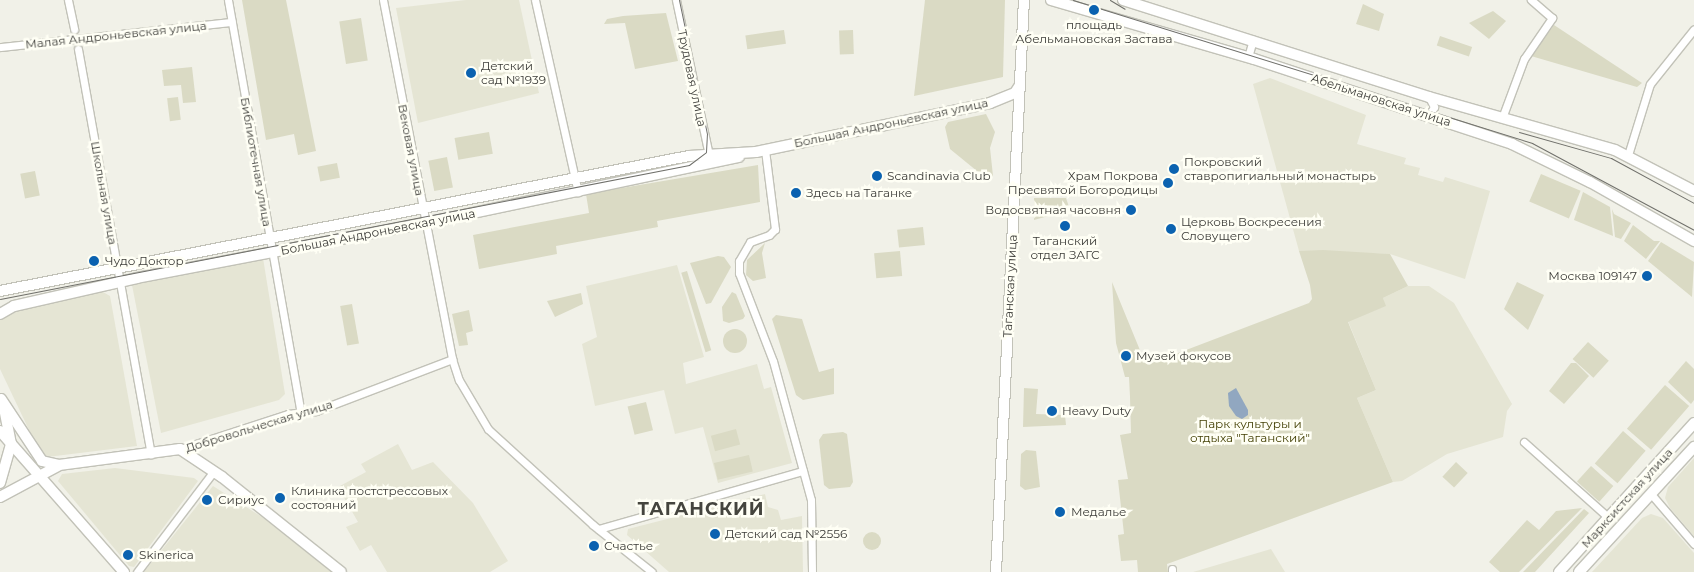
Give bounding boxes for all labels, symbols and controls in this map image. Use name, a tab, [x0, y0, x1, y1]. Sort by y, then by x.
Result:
marker: площадь Абельмановская Застава	[1088, 4, 1100, 16]
street label: Малая Андроньевская улица	[25, 18, 207, 52]
place label: площадь Абельмановская Застава	[1016, 18, 1172, 46]
street label: Трудовая улица	[675, 28, 709, 128]
place label: Детский сад №1939	[481, 59, 546, 87]
marker: Детский сад №1939	[465, 67, 477, 79]
street label: Абельмановская улица	[1309, 71, 1453, 129]
street label: Большая Андроньевская улица	[793, 95, 989, 151]
street label: Библиотечная улица	[238, 96, 274, 228]
street label: Вековая улица	[395, 103, 427, 197]
street label: Школьная улица	[88, 140, 120, 246]
place label: Покровский ставропигиальный монастырь	[1184, 155, 1376, 183]
marker: Покровский ставропигиальный монастырь	[1168, 163, 1180, 175]
place label: Scandinavia Club	[887, 169, 991, 183]
place label: Храм Покрова Пресвятой Богородицы	[1008, 169, 1158, 197]
marker: Scandinavia Club	[871, 170, 883, 182]
marker: Храм Покрова Пресвятой Богородицы	[1162, 177, 1174, 189]
place label: Здесь на Таганке	[806, 186, 912, 200]
marker: Здесь на Таганке	[790, 187, 802, 199]
place label: Водосвятная часовня	[985, 203, 1121, 217]
marker: Водосвятная часовня	[1125, 204, 1137, 216]
street label: Большая Андроньевская улица	[279, 206, 477, 258]
place label: Церковь Воскресения Словущего	[1181, 215, 1322, 243]
marker: Таганский отдел ЗАГС	[1059, 220, 1071, 232]
marker: Церковь Воскресения Словущего	[1165, 223, 1177, 235]
street label: Таганская улица	[1000, 234, 1020, 338]
place label: Таганский отдел ЗАГС	[1030, 234, 1100, 262]
marker: Чудо Доктор	[87, 254, 101, 268]
place label: Чудо Доктор	[105, 254, 184, 268]
place label: Москва 109147	[1548, 269, 1637, 283]
marker: Москва 109147	[1641, 270, 1653, 282]
place label: Музей фокусов	[1136, 349, 1231, 363]
marker: Музей фокусов	[1120, 350, 1132, 362]
street label: Добровольческая улица	[184, 397, 334, 455]
place label: Heavy Duty	[1062, 404, 1131, 418]
marker: Heavy Duty	[1046, 405, 1058, 417]
park label: Парк культуры и отдыха "Таганский"	[1190, 417, 1310, 445]
street label: Марксистская улица	[1578, 445, 1676, 551]
place label: Клиника постстрессовых состояний	[291, 484, 448, 512]
marker: Клиника постстрессовых состояний	[273, 491, 287, 505]
marker: Сириус	[200, 493, 214, 507]
place label: Сириус	[218, 493, 265, 507]
district label: ТАГАНСКИЙ	[636, 498, 766, 520]
marker: Медалье	[1053, 505, 1067, 519]
place label: Медалье	[1071, 505, 1126, 519]
place label: Детский сад №2556	[725, 527, 847, 541]
marker: Детский сад №2556	[709, 528, 721, 540]
place label: Счастье	[604, 539, 653, 553]
marker: Счастье	[588, 540, 600, 552]
marker: Skinerica	[121, 548, 135, 562]
place label: Skinerica	[139, 548, 194, 562]

